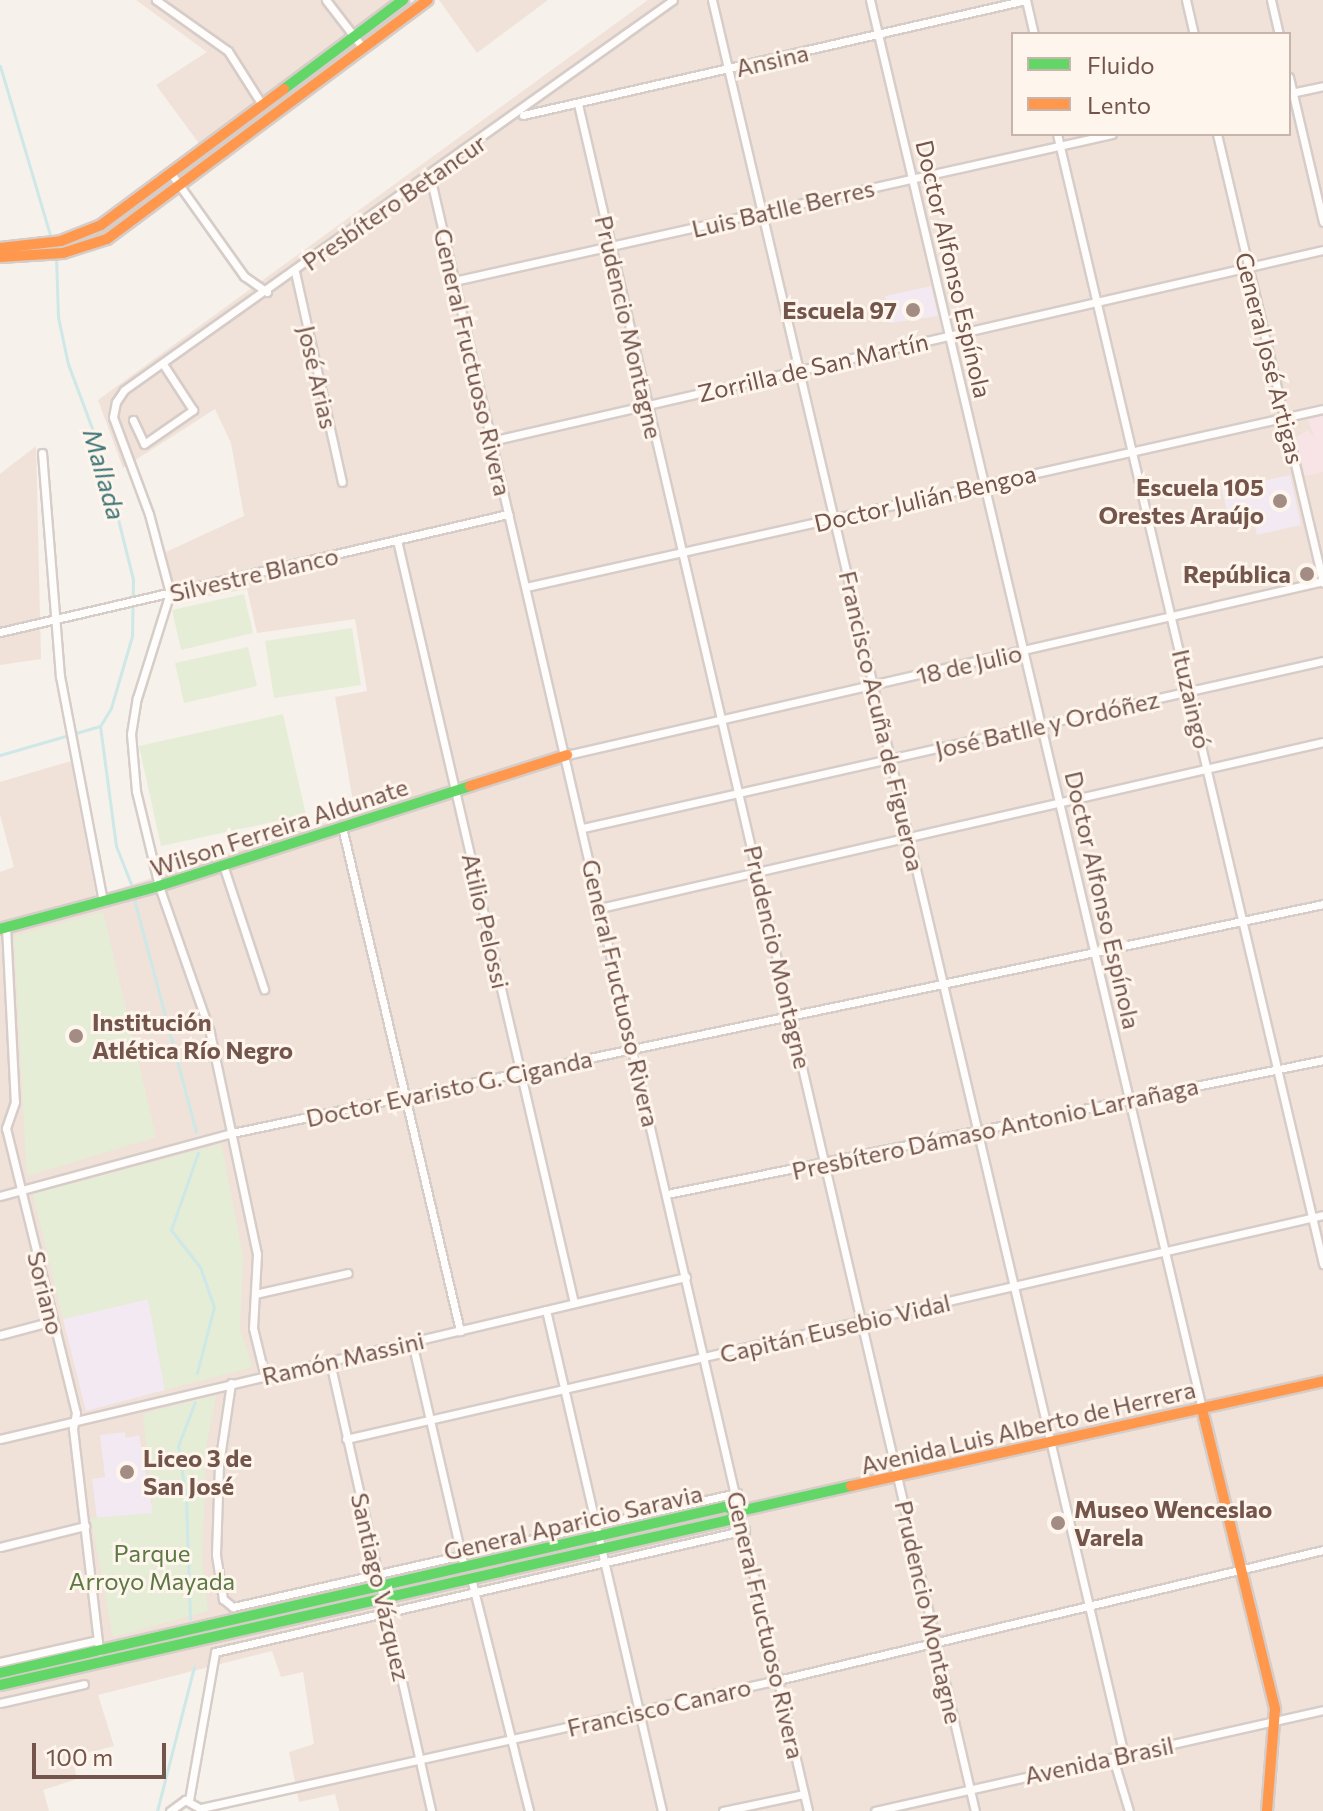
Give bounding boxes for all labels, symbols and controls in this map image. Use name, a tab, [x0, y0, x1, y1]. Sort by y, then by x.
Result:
legend	[1011, 32, 1291, 136]
street label: Ansina	[733, 38, 811, 82]
text: Fluido	[1087, 50, 1155, 79]
text: Lento	[1087, 90, 1151, 119]
street label: Presbítero Betancur	[297, 128, 491, 276]
street label: Doctor Alfonso Espínola	[910, 137, 998, 401]
street label: Luis Batlle Berres	[689, 173, 877, 243]
street label: Prudencio Montagne	[589, 213, 669, 441]
street label: General Fructuoso Rivera	[428, 226, 518, 498]
street label: General José Artigas	[1230, 249, 1310, 467]
place label: Escuela 97	[782, 296, 897, 324]
marker: Escuela 97	[904, 301, 922, 319]
street label: José Arias	[292, 323, 344, 431]
street label: Zorrilla de San Martín	[695, 326, 931, 408]
water label: Mallada	[77, 425, 133, 523]
street label: Doctor Julián Bengoa	[811, 458, 1039, 538]
place label: Escuela 105 Orestes Araújo	[1099, 473, 1264, 529]
marker: Escuela 105 Orestes Araújo	[1271, 492, 1289, 510]
street label: Silvestre Blanco	[167, 541, 341, 607]
place label: República	[1183, 560, 1291, 588]
marker: República	[1298, 565, 1316, 583]
street label: Francisco Acuña de Figueroa	[833, 568, 931, 874]
street label: 18 de Julio	[913, 638, 1025, 690]
street label: Ituzaingó	[1167, 646, 1217, 752]
street label: José Batlle y Ordóñez	[932, 684, 1162, 764]
street label: Doctor Alfonso Espínola	[1059, 768, 1147, 1032]
street label: Wilson Ferreira Aldunate	[147, 772, 411, 882]
street label: Prudencio Montagne	[738, 843, 818, 1071]
street label: Atilio Pelossi	[456, 850, 516, 992]
street label: General Fructuoso Rivera	[576, 857, 666, 1129]
place label: Institución Atlética Río Negro	[92, 1008, 293, 1064]
marker: Institución Atlética Río Negro	[67, 1027, 85, 1045]
street label: Doctor Evaristo G. Ciganda	[303, 1044, 595, 1132]
street label: Presbítero Dámaso Antonio Larrañaga	[789, 1071, 1201, 1185]
street label: Soriano	[22, 1248, 70, 1338]
street label: Capitán Eusebio Vidal	[717, 1287, 953, 1369]
street label: Ramón Massini	[259, 1325, 427, 1391]
street label: Avenida Luis Alberto de Herrera	[858, 1374, 1198, 1480]
place label: Liceo 3 de San José	[143, 1444, 252, 1500]
marker: Liceo 3 de San José	[118, 1463, 136, 1481]
street label: General Aparicio Saravia	[441, 1478, 705, 1566]
street label: General Fructuoso Rivera	[721, 1489, 811, 1761]
street label: Santiago Vázquez	[345, 1490, 417, 1684]
place label: Museo Wenceslao Varela	[1074, 1495, 1272, 1551]
street label: Prudencio Montagne	[889, 1498, 969, 1726]
marker: Museo Wenceslao Varela	[1049, 1514, 1067, 1532]
park label: Parque Arroyo Mayada	[69, 1539, 235, 1595]
street label: Francisco Canaro	[564, 1672, 754, 1742]
scale bar	[36, 1727, 170, 1777]
street label: Avenida Brasil	[1022, 1730, 1176, 1790]
text: 100 m	[46, 1742, 113, 1771]

